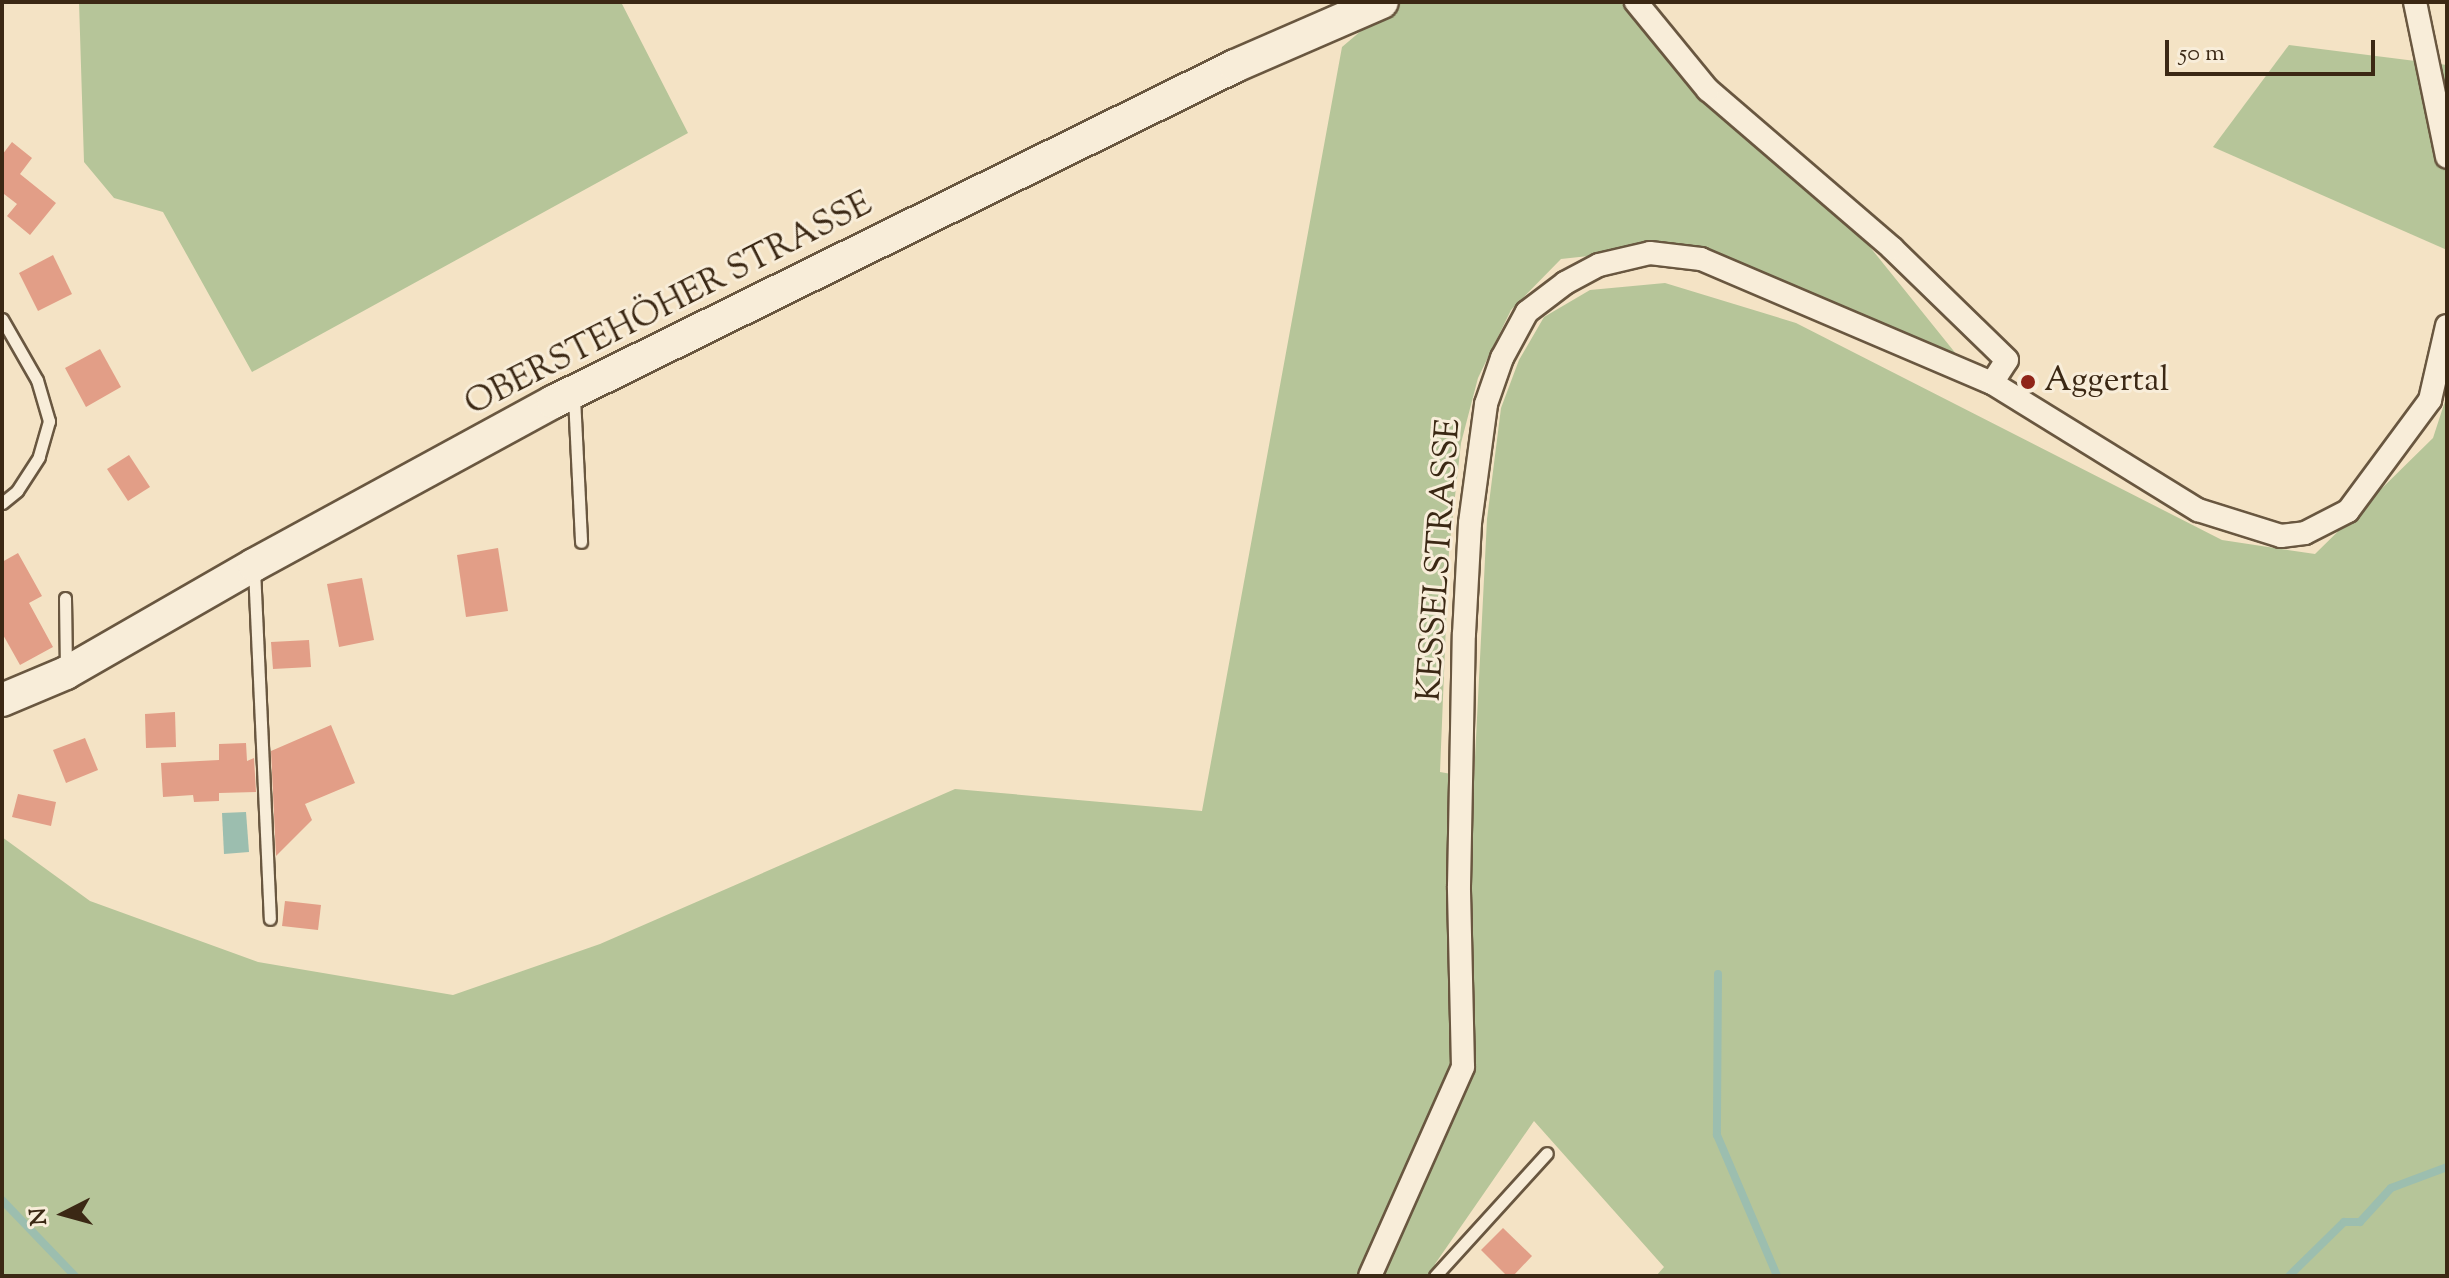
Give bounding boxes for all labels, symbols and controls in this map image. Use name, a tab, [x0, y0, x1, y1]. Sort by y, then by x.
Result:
scale bar	[2169, 24, 2379, 74]
text: 50 m	[2179, 37, 2225, 71]
street label: OBERSTEHÖHER STRASSE	[459, 184, 879, 426]
place label: Aggertal	[2044, 362, 2169, 402]
marker: Aggertal	[2019, 373, 2037, 391]
street label: KESSELSTRASSE	[1410, 417, 1470, 703]
north arrow	[24, 1174, 104, 1254]
text: N	[23, 1206, 57, 1227]

